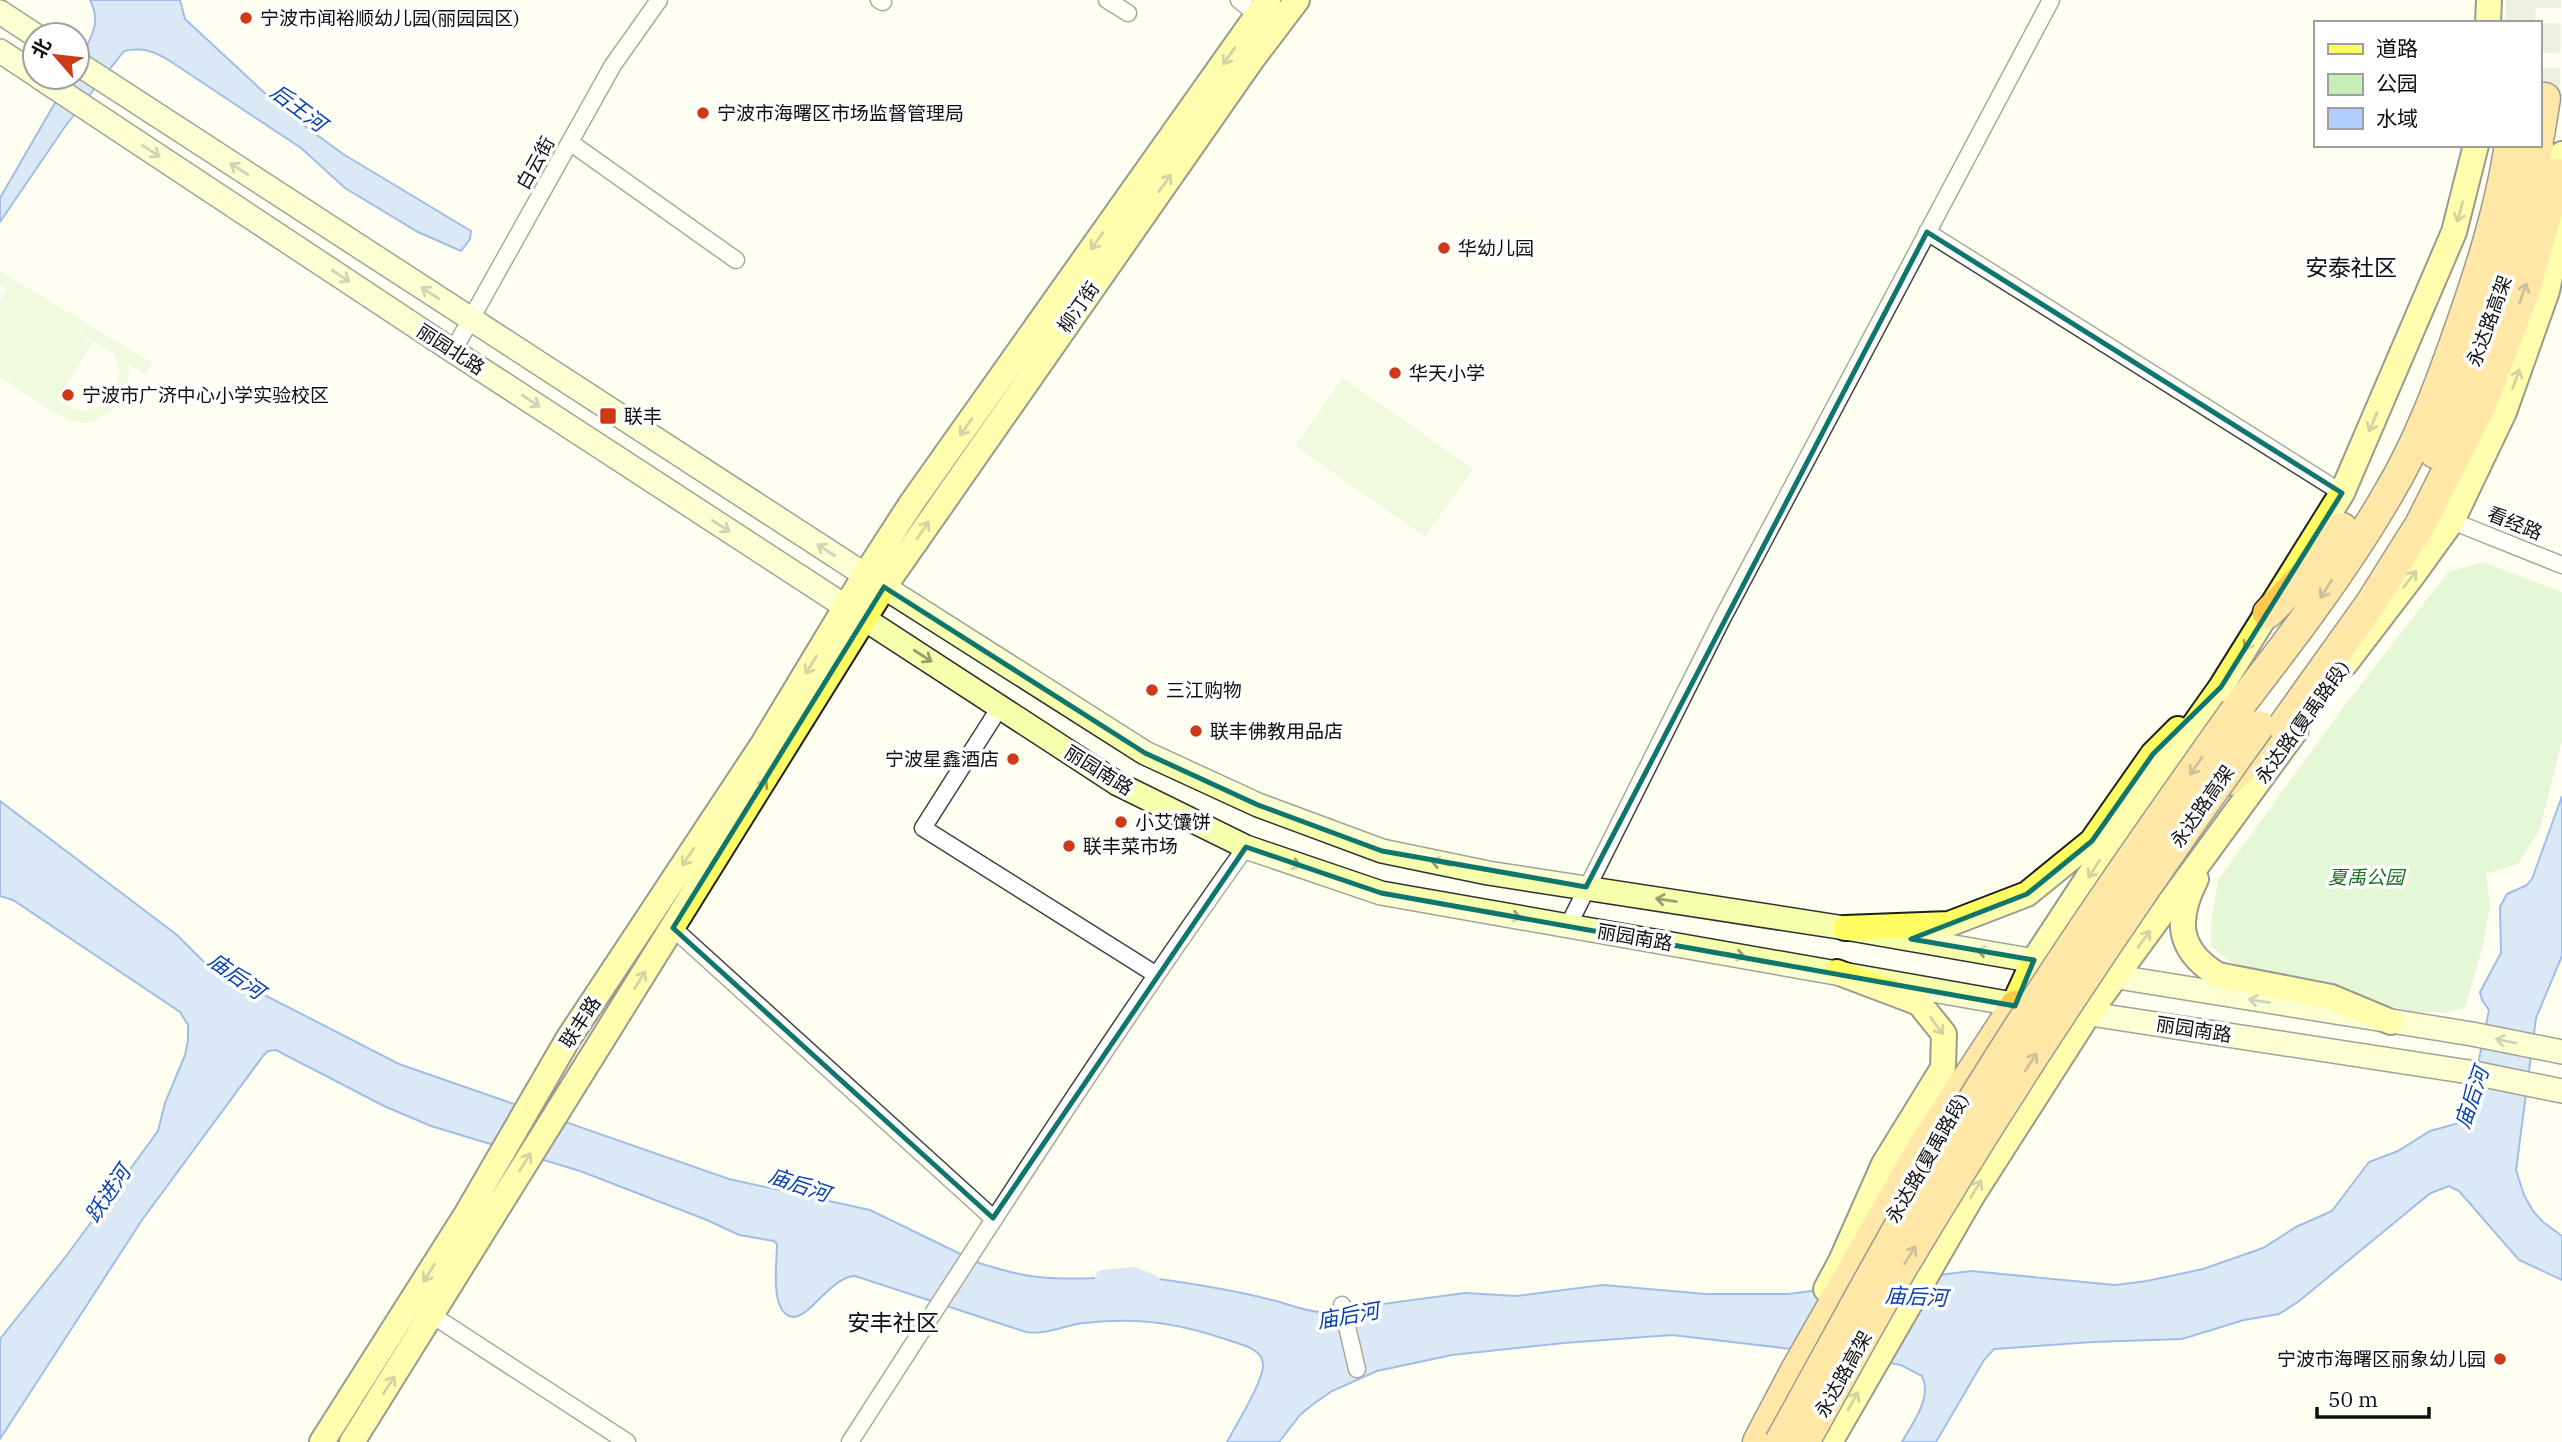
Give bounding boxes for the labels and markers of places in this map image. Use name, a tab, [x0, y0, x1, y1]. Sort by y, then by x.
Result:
place label: 宁波市闻裕顺幼儿园(丽园园区)	[260, 6, 520, 30]
marker: 宁波市闻裕顺幼儿园(丽园园区)	[238, 10, 254, 26]
place label: 宁波市海曙区市场监督管理局	[717, 101, 964, 125]
marker: 宁波市海曙区市场监督管理局	[695, 105, 711, 121]
place label: 华幼儿园	[1458, 236, 1534, 260]
marker: 华幼儿园	[1436, 240, 1452, 256]
place label: 华天小学	[1409, 361, 1485, 385]
marker: 华天小学	[1387, 365, 1403, 381]
place label: 宁波市广济中心小学实验校区	[82, 383, 329, 407]
marker: 宁波市广济中心小学实验校区	[60, 387, 76, 403]
place label: 联丰	[624, 404, 662, 428]
marker: 联丰	[598, 406, 618, 426]
place label: 三江购物	[1166, 678, 1242, 702]
marker: 三江购物	[1144, 682, 1160, 698]
place label: 联丰佛教用品店	[1210, 719, 1343, 743]
marker: 联丰佛教用品店	[1188, 723, 1204, 739]
place label: 宁波星鑫酒店	[885, 747, 999, 771]
marker: 宁波星鑫酒店	[1005, 751, 1021, 767]
place label: 小艾馕饼	[1135, 810, 1211, 834]
marker: 小艾馕饼	[1113, 814, 1129, 830]
place label: 联丰菜市场	[1083, 834, 1178, 858]
marker: 联丰菜市场	[1061, 838, 1077, 854]
place label: 宁波市海曙区丽象幼儿园	[2277, 1347, 2486, 1371]
marker: 宁波市海曙区丽象幼儿园	[2492, 1351, 2508, 1367]

